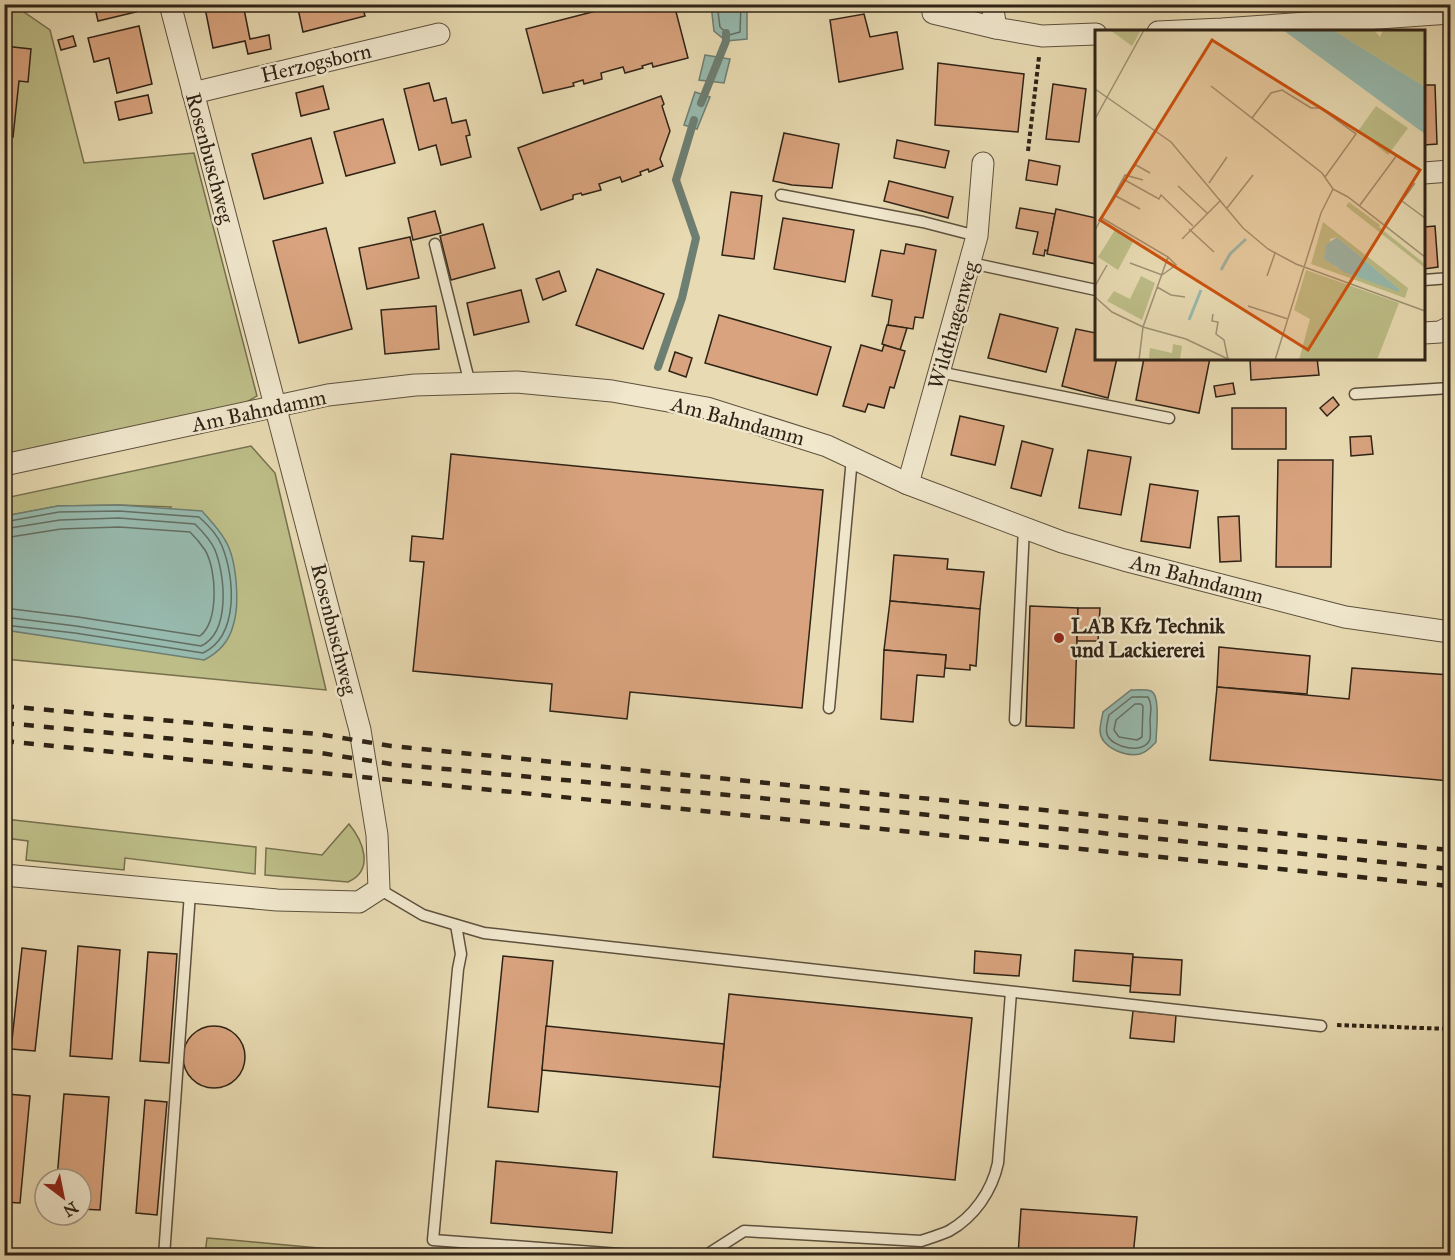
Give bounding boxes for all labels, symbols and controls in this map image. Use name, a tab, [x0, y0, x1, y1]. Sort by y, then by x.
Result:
inset map	[1095, 30, 1425, 360]
street label: Herzogsborn	[258, 38, 374, 88]
street label: Rosenbuschweg	[180, 90, 240, 226]
street label: Wildthagenweg	[922, 258, 984, 392]
street label: Am Bahndamm	[188, 384, 329, 438]
street label: Am Bahndamm	[668, 390, 808, 451]
street label: Am Bahndamm	[1127, 548, 1267, 609]
street label: Rosenbuschweg	[305, 561, 363, 698]
place label: LAB Kfz Technik und Lackiererei	[1070, 613, 1226, 663]
marker: LAB Kfz Technik und Lackiererei	[1052, 631, 1066, 645]
north arrow	[33, 1167, 93, 1227]
text: N	[60, 1198, 81, 1221]

